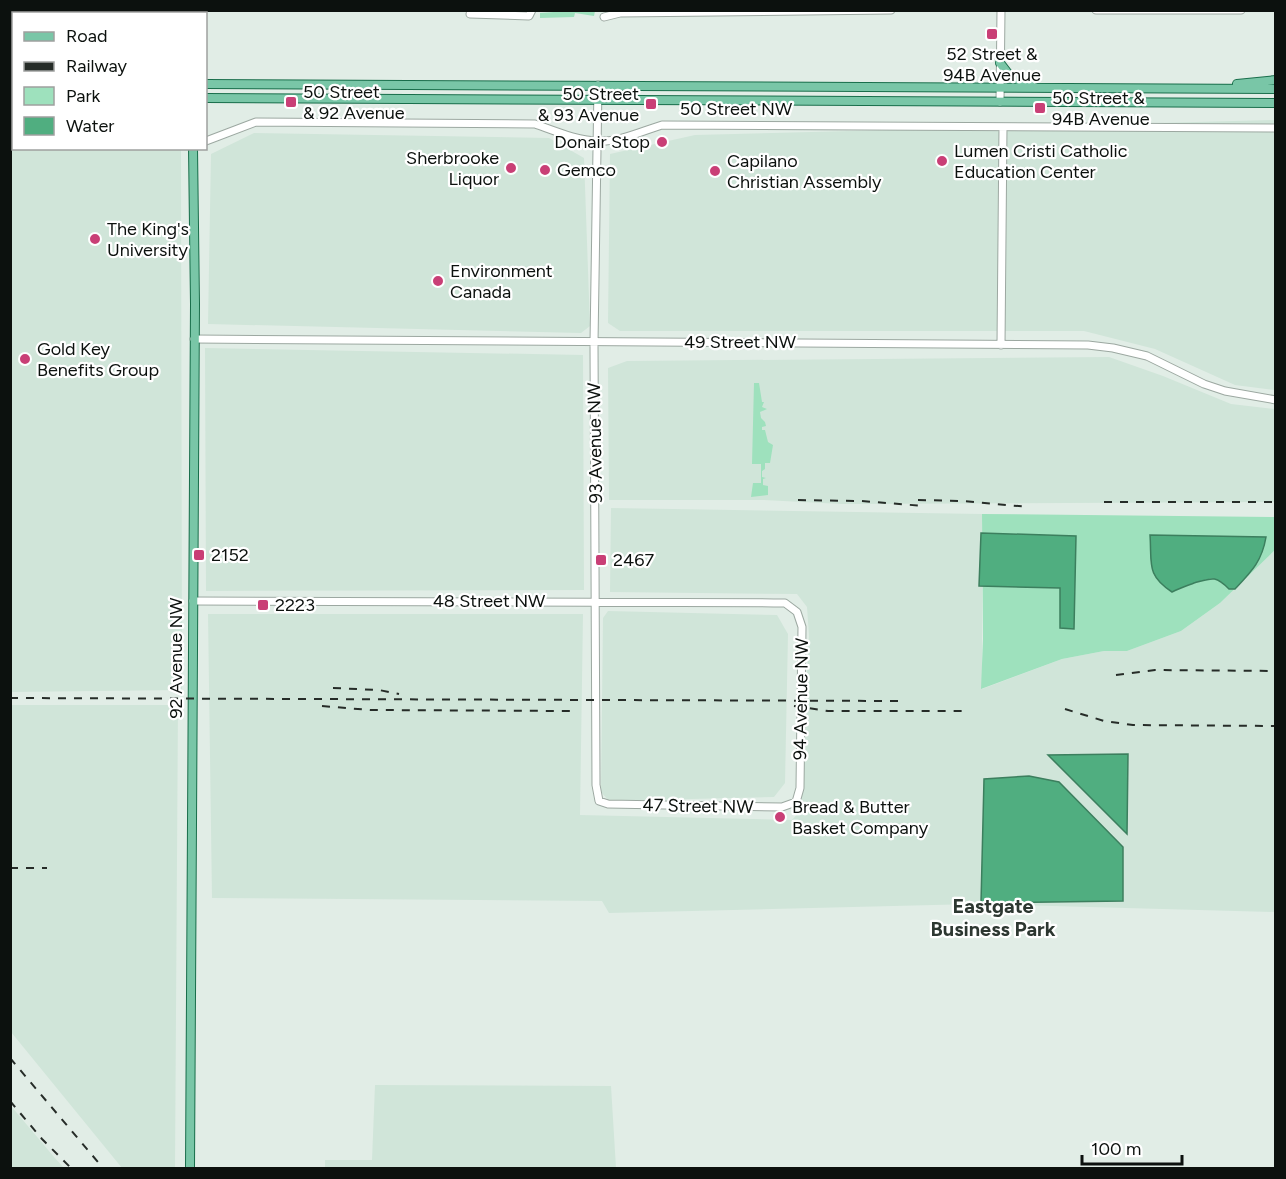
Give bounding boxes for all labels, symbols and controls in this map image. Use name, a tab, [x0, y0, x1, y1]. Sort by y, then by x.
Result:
legend	[12, 12, 207, 150]
text: Road	[66, 25, 107, 47]
marker: 52 Street & 94B Avenue	[985, 27, 999, 41]
place label: 52 Street & 94B Avenue	[943, 43, 1041, 86]
text: Railway	[66, 55, 128, 77]
place label: 50 Street & 92 Avenue	[303, 81, 405, 124]
place label: 50 Street & 93 Avenue	[538, 83, 639, 126]
text: Park	[66, 85, 101, 107]
place label: 50 Street & 94B Avenue	[1052, 87, 1150, 130]
marker: 50 Street & 92 Avenue	[284, 95, 298, 109]
marker: 50 Street & 93 Avenue	[644, 97, 658, 111]
street label: 50 Street NW	[680, 98, 793, 120]
marker: 50 Street & 94B Avenue	[1033, 101, 1047, 115]
text: Water	[66, 115, 114, 137]
place label: Donair Stop	[554, 131, 650, 153]
marker: Donair Stop	[655, 135, 669, 149]
place label: Lumen Cristi Catholic Education Center	[954, 140, 1128, 183]
place label: Sherbrooke Liquor	[406, 147, 499, 190]
place label: Capilano Christian Assembly	[727, 150, 882, 193]
marker: Lumen Cristi Catholic Education Center	[935, 154, 949, 168]
place label: Gemco	[557, 159, 616, 181]
marker: Sherbrooke Liquor	[504, 161, 518, 175]
marker: Gemco	[538, 163, 552, 177]
marker: Capilano Christian Assembly	[708, 164, 722, 178]
place label: The King's University	[107, 218, 189, 261]
marker: The King's University	[88, 232, 102, 246]
place label: Environment Canada	[450, 260, 553, 303]
marker: Environment Canada	[431, 274, 445, 288]
street label: 49 Street NW	[684, 331, 797, 353]
place label: Gold Key Benefits Group	[37, 338, 159, 381]
marker: Gold Key Benefits Group	[18, 352, 32, 366]
street label: 93 Avenue NW	[583, 382, 607, 504]
place label: 2152	[211, 544, 249, 566]
marker: 2152	[192, 548, 206, 562]
place label: 2467	[613, 549, 654, 571]
marker: 2467	[594, 553, 608, 567]
street label: 48 Street NW	[433, 590, 546, 612]
place label: 2223	[275, 594, 315, 616]
street label: 92 Avenue NW	[165, 597, 187, 719]
marker: 2223	[256, 598, 270, 612]
street label: 94 Avenue NW	[789, 637, 813, 760]
street label: 47 Street NW	[642, 794, 755, 818]
place label: Bread & Butter Basket Company	[792, 796, 929, 839]
marker: Bread & Butter Basket Company	[773, 810, 787, 824]
district label: Eastgate Business Park	[931, 894, 1056, 941]
scale bar	[1082, 1128, 1182, 1166]
text: 100 m	[1091, 1138, 1141, 1160]

